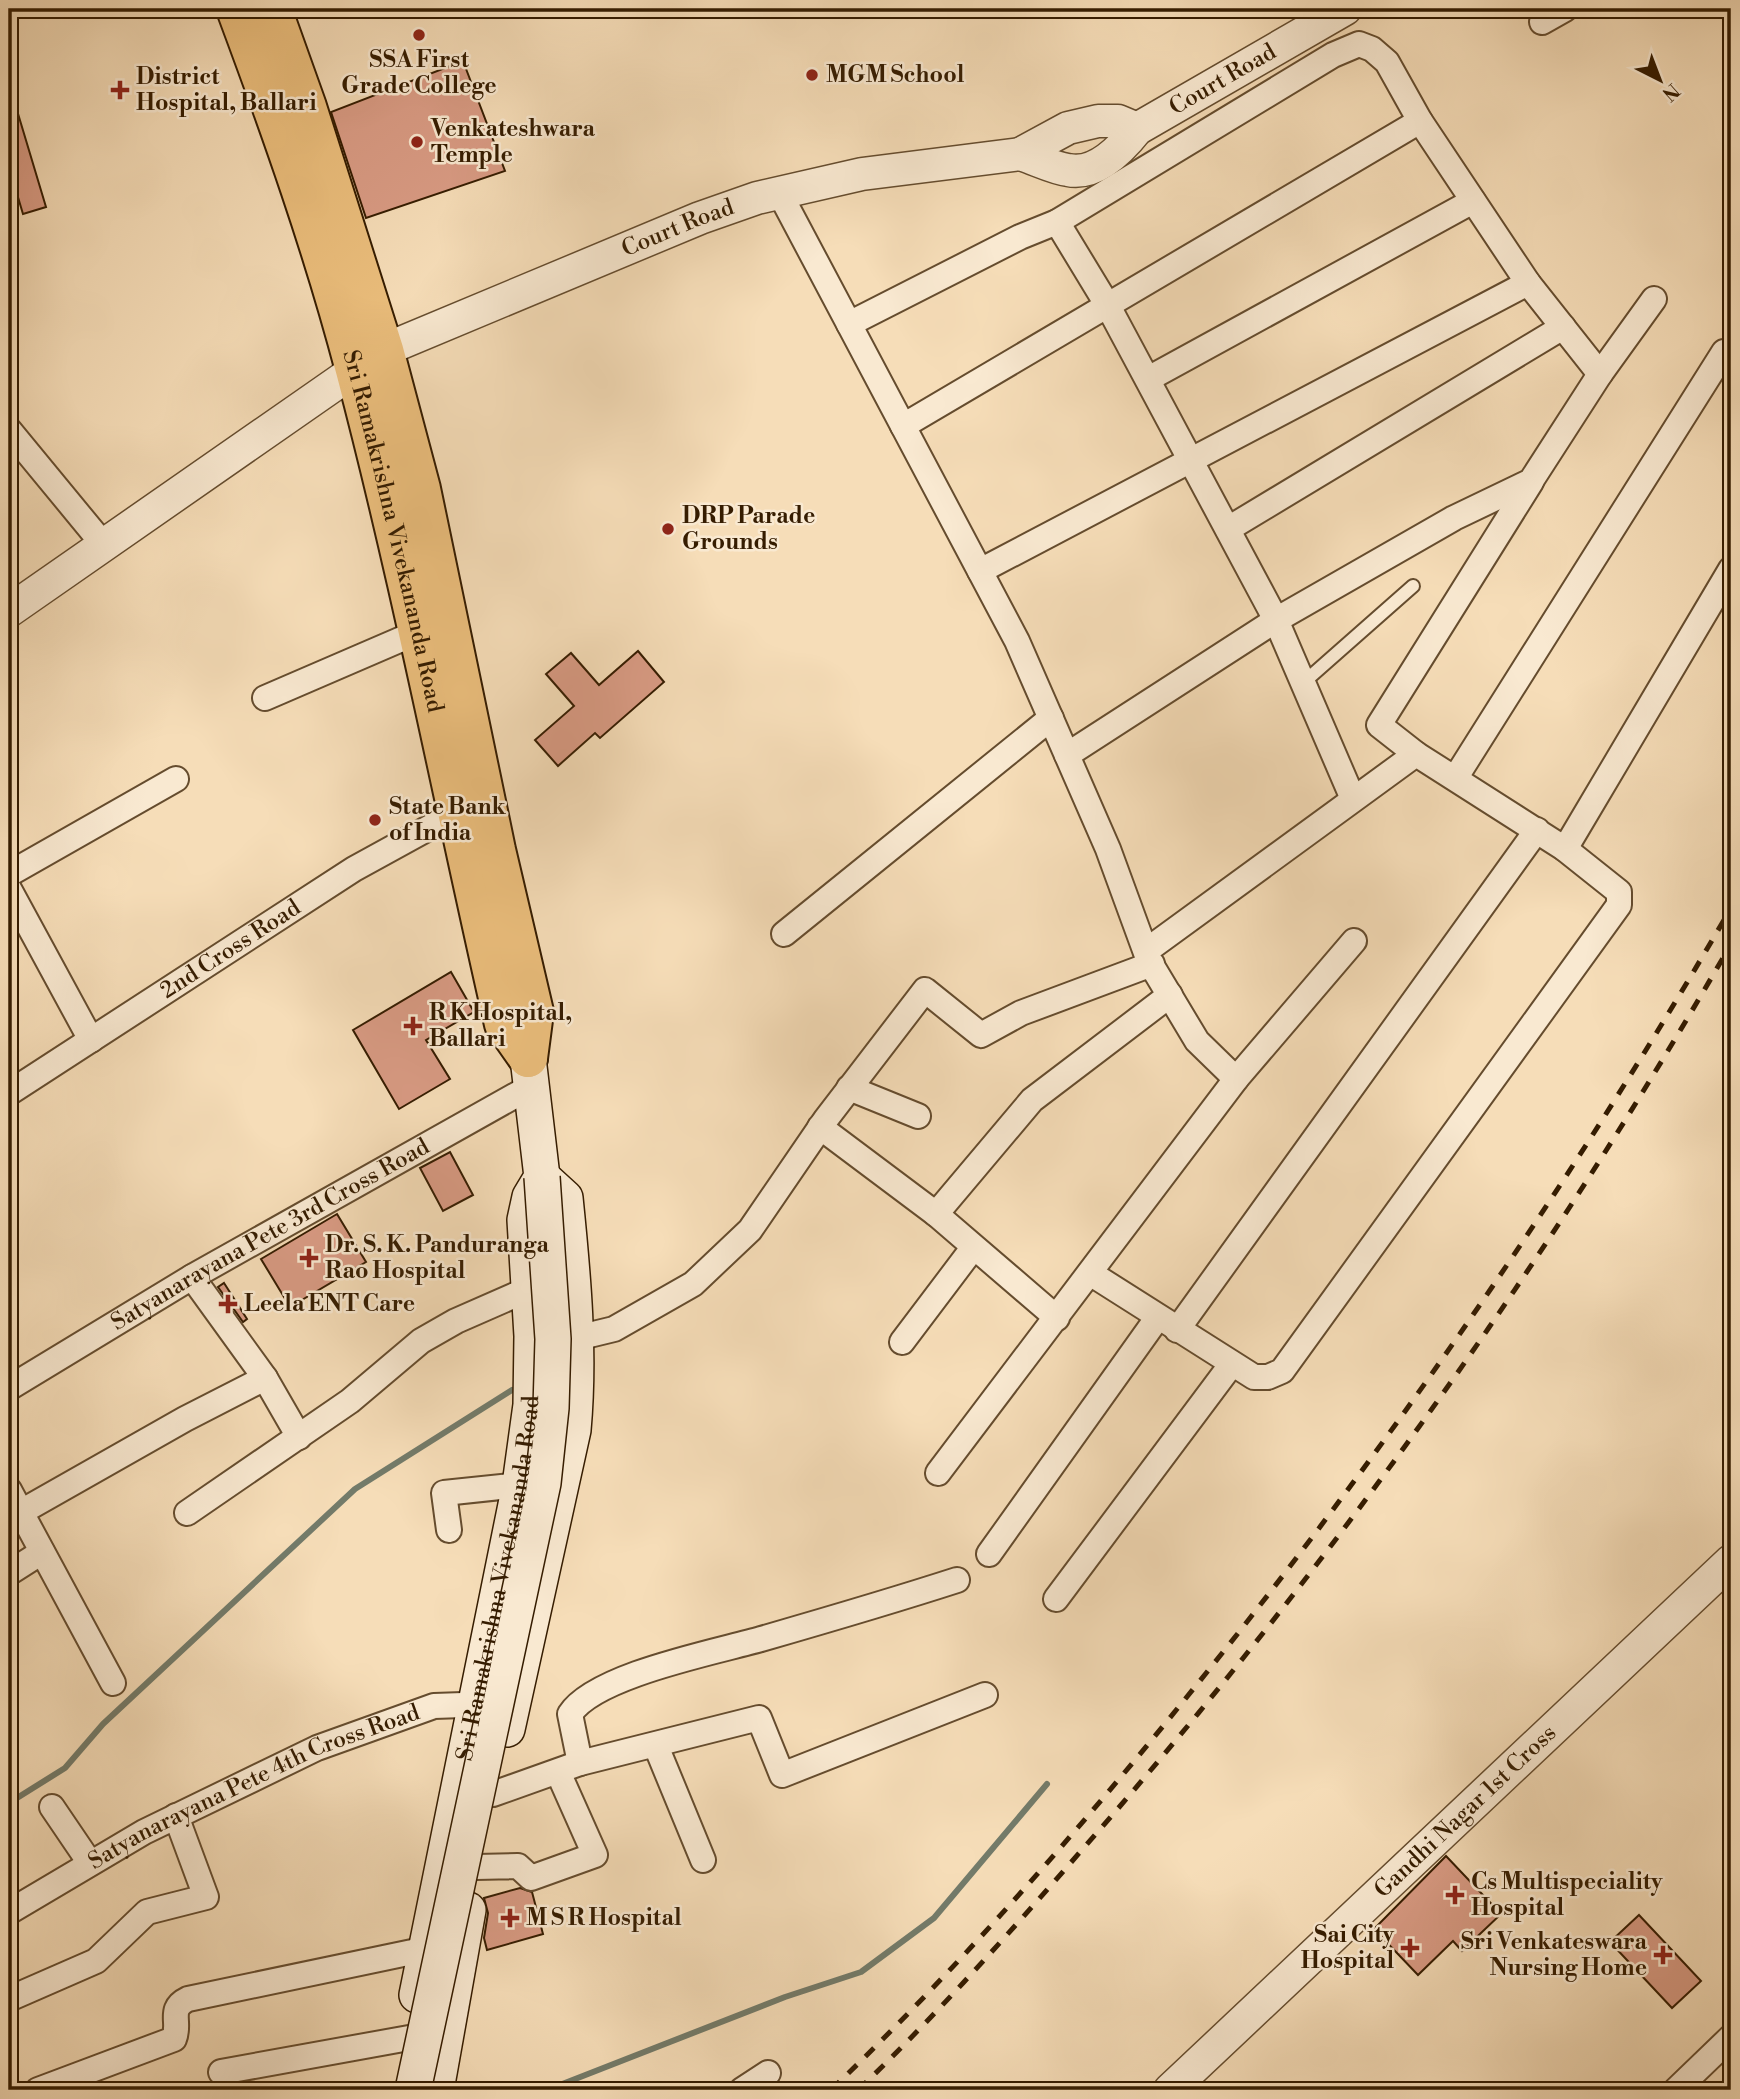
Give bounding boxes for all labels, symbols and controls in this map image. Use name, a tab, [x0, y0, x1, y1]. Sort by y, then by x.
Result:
marker: SSA First Grade College	[411, 27, 427, 43]
street label: Court Road	[1164, 38, 1281, 121]
place label: SSA First Grade College	[341, 46, 497, 100]
north arrow	[1624, 46, 1694, 116]
place label: MGM School	[826, 61, 965, 89]
place label: District Hospital, Ballari	[136, 63, 317, 117]
marker: MGM School	[804, 67, 820, 83]
text: N	[1657, 78, 1684, 106]
marker: District Hospital, Ballari	[110, 80, 130, 100]
place label: Venkateshwara Temple	[430, 115, 596, 169]
marker: Venkateshwara Temple	[409, 134, 425, 150]
street label: Court Road	[617, 193, 738, 263]
street label: Sri Ramakrishna Vivekananda Road	[336, 347, 449, 715]
place label: DRP Parade Grounds	[682, 502, 815, 556]
marker: DRP Parade Grounds	[660, 521, 676, 537]
place label: State Bank of India	[389, 793, 507, 847]
marker: State Bank of India	[367, 812, 383, 828]
street label: 2nd Cross Road	[155, 894, 306, 1005]
place label: R K Hospital, Ballari	[429, 999, 572, 1053]
marker: R K Hospital, Ballari	[403, 1016, 423, 1036]
street label: Satyanarayana Pete 3rd Cross Road	[106, 1132, 434, 1337]
place label: Dr. S. K. Panduranga Rao Hospital	[325, 1231, 549, 1285]
marker: Dr. S. K. Panduranga Rao Hospital	[299, 1248, 319, 1268]
place label: Leela ENT Care	[244, 1290, 415, 1318]
marker: Leela ENT Care	[218, 1294, 238, 1314]
street label: Sri Ramakrishna Vivekananda Road	[451, 1395, 545, 1763]
street label: Satyanarayana Pete 4th Cross Road	[83, 1698, 424, 1876]
street label: Gandhi Nagar 1st Cross	[1369, 1719, 1562, 1904]
place label: Cs Multispeciality Hospital	[1471, 1868, 1663, 1922]
marker: Cs Multispeciality Hospital	[1445, 1885, 1465, 1905]
place label: M S R Hospital	[526, 1904, 682, 1932]
marker: M S R Hospital	[500, 1908, 520, 1928]
place label: Sai City Hospital	[1301, 1921, 1394, 1975]
place label: Sri Venkateswara Nursing Home	[1461, 1928, 1648, 1982]
marker: Sai City Hospital	[1400, 1938, 1420, 1958]
marker: Sri Venkateswara Nursing Home	[1653, 1945, 1673, 1965]

